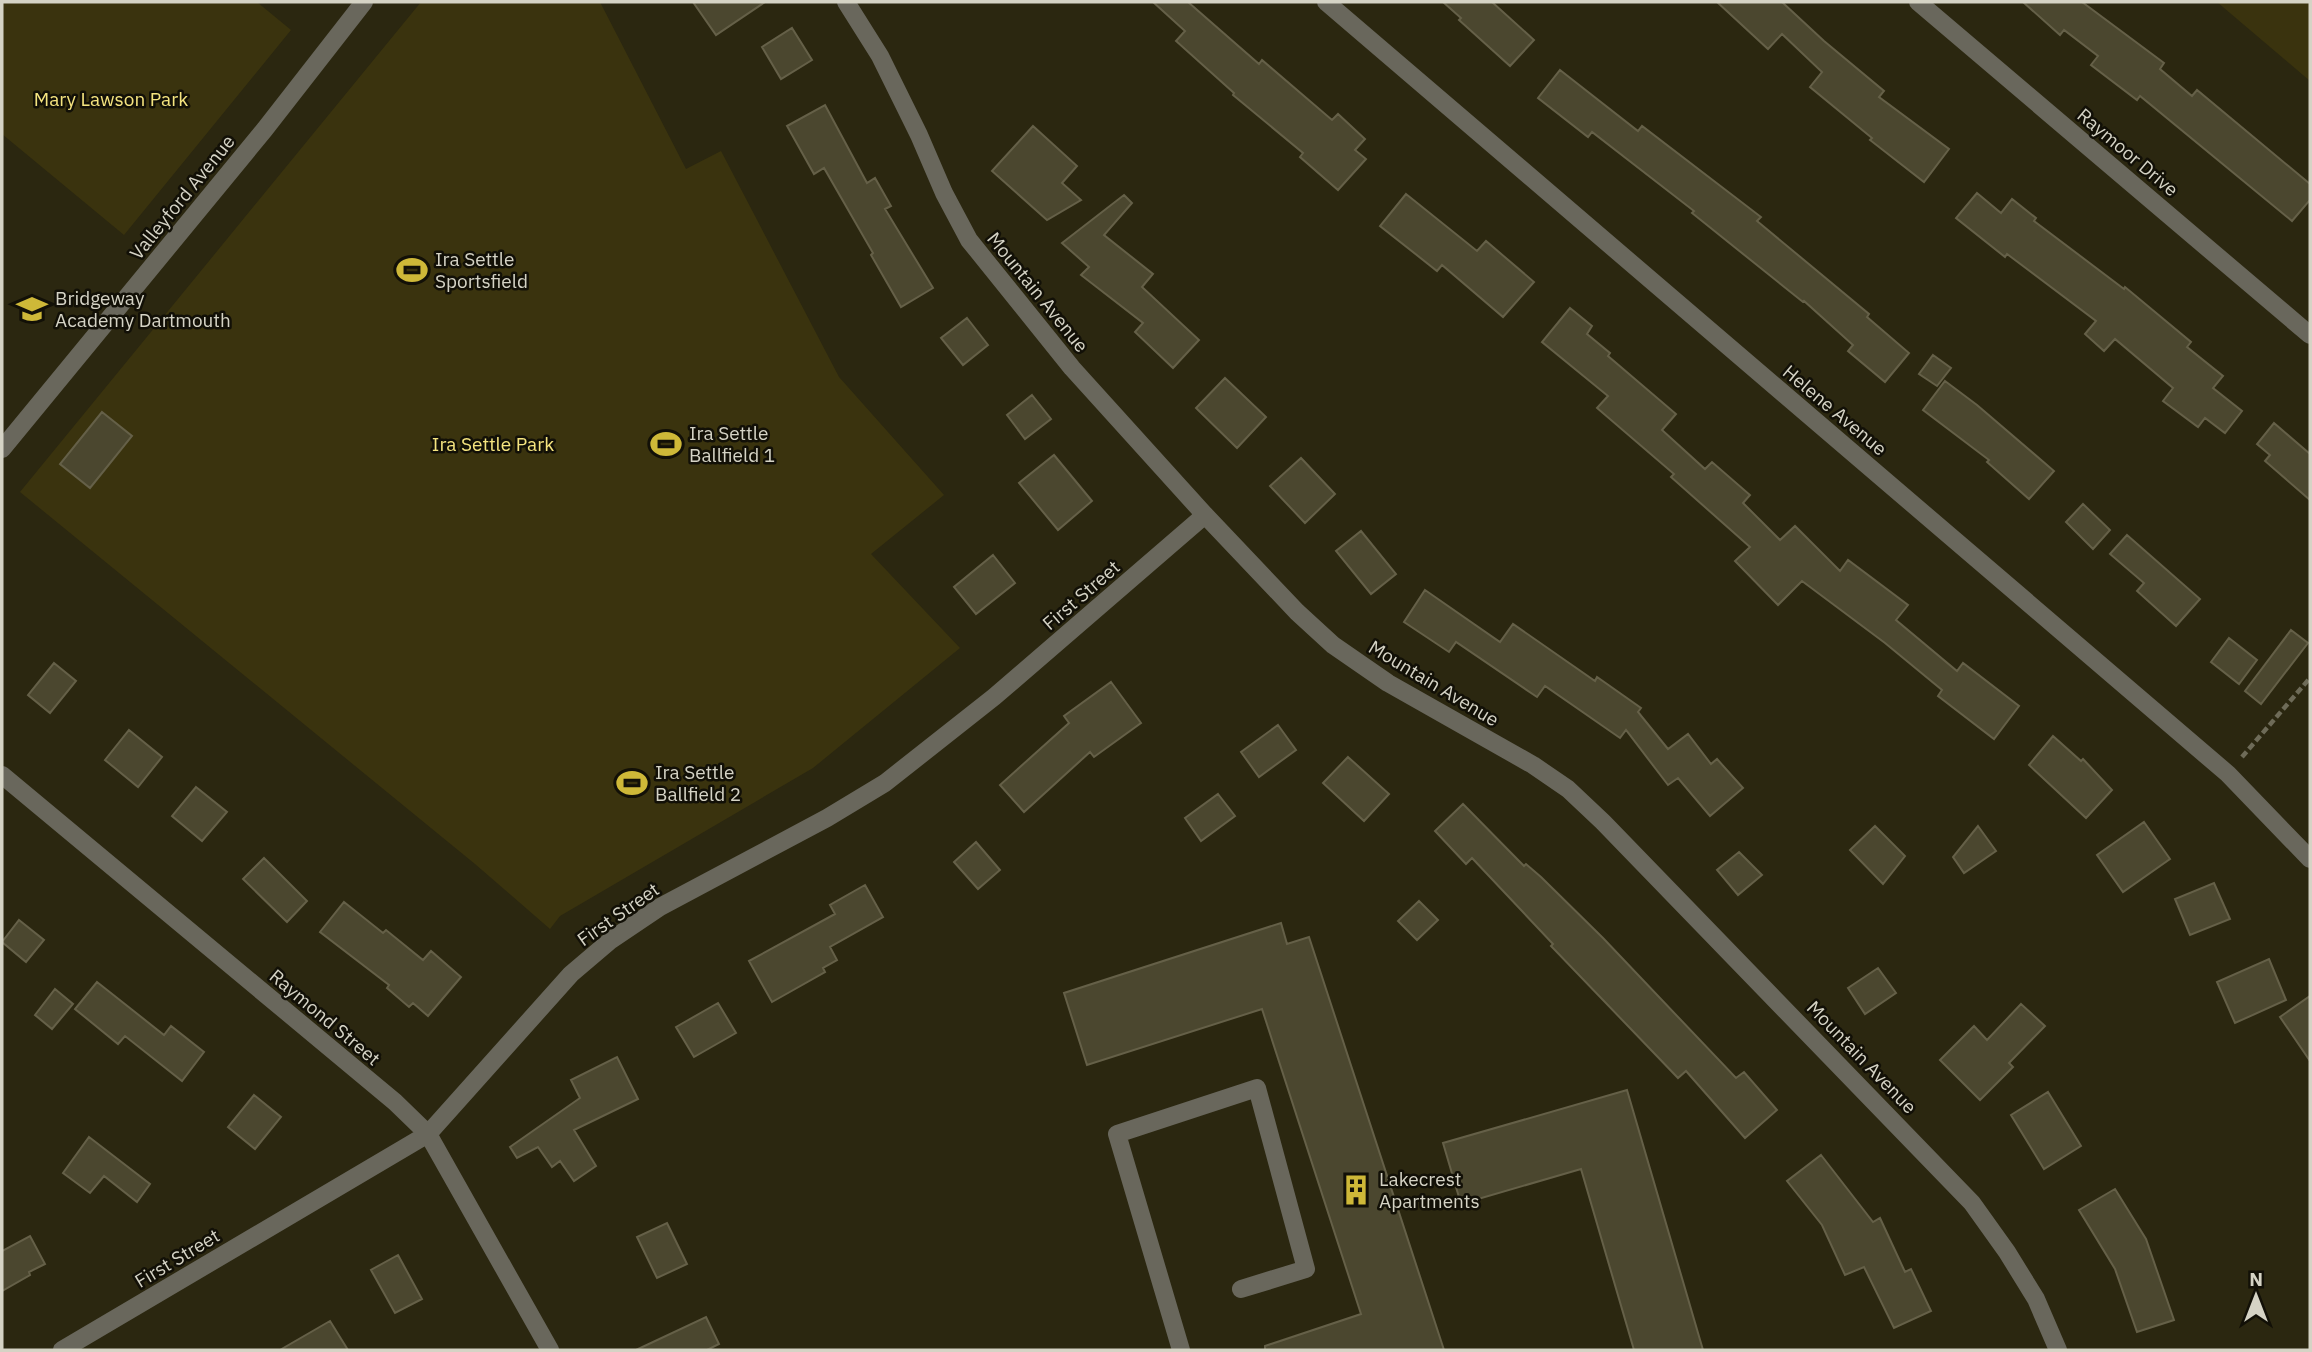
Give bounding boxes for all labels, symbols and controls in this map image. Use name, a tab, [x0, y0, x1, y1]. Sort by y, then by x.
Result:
park label: Mary Lawson Park	[34, 87, 188, 111]
street label: Raymoor Drive	[2072, 103, 2184, 201]
street label: Valleyford Avenue	[124, 130, 240, 264]
street label: Mountain Avenue	[982, 227, 1094, 357]
place label: Ira Settle Sportsfield	[435, 247, 528, 293]
sports icon: Ira Settle Sportsfield	[395, 253, 429, 287]
place label: Bridgeway Academy Dartmouth	[55, 286, 231, 332]
school or university icon: Bridgeway Academy Dartmouth	[15, 292, 49, 326]
street label: Helene Avenue	[1778, 359, 1892, 461]
place label: Ira Settle Ballfield 1	[689, 421, 775, 467]
sports icon: Ira Settle Ballfield 1	[649, 427, 683, 461]
park label: Ira Settle Park	[432, 432, 554, 456]
street label: First Street	[1037, 555, 1125, 635]
street label: Mountain Avenue	[1364, 635, 1504, 731]
place label: Ira Settle Ballfield 2	[655, 760, 741, 806]
sports icon: Ira Settle Ballfield 2	[615, 766, 649, 800]
street label: First Street	[572, 877, 664, 951]
street label: Raymond Street	[265, 964, 385, 1070]
street label: Mountain Avenue	[1802, 995, 1922, 1119]
place label: Lakecrest Apartments	[1379, 1167, 1480, 1213]
building icon: Lakecrest Apartments	[1339, 1173, 1373, 1207]
street label: First Street	[130, 1223, 224, 1293]
north arrow	[2221, 1261, 2291, 1331]
text: N	[2249, 1267, 2263, 1291]

